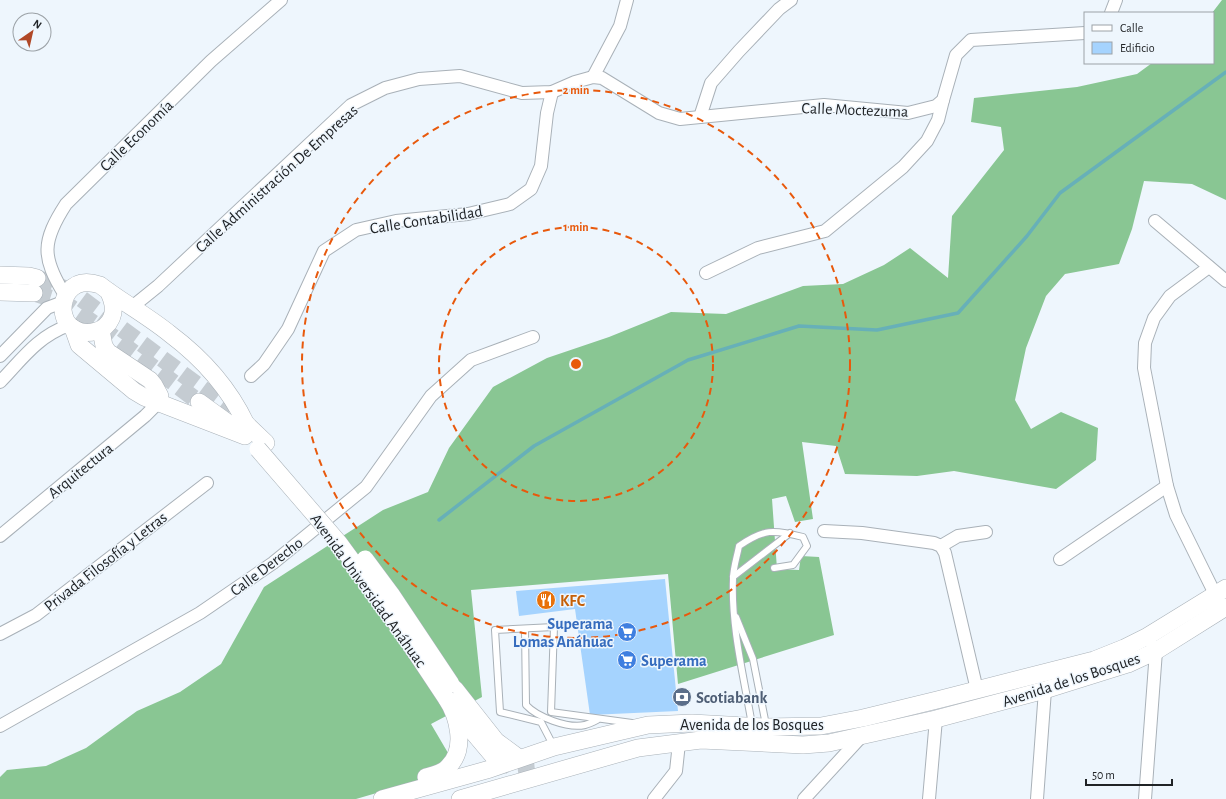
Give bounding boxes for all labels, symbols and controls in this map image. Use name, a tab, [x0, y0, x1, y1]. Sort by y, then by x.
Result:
north arrow	[12, 12, 52, 52]
legend	[1084, 12, 1214, 64]
text: N	[31, 17, 44, 31]
text: Calle	[1120, 22, 1143, 34]
text: Edificio	[1120, 42, 1155, 54]
text: 2 min	[563, 84, 589, 96]
street label: Calle Economía	[97, 97, 176, 174]
street label: Calle Moctezuma	[801, 100, 909, 120]
street label: Calle Administración De Empresas	[192, 102, 361, 256]
street label: Calle Contabilidad	[369, 203, 484, 237]
text: 1 min	[563, 221, 589, 233]
centre of rings	[569, 357, 583, 371]
street label: Arquitectura	[45, 440, 116, 502]
street label: Privada Filosofía y Letras	[41, 509, 171, 615]
street label: Avenida Universidad Anáhuac	[307, 511, 429, 670]
street label: Calle Derecho	[227, 534, 306, 599]
restaurant icon: KFC	[535, 589, 557, 611]
place label: KFC	[560, 593, 586, 609]
place label: Superama Lomas Anáhuac	[513, 616, 613, 650]
supermarket icon: Superama Lomas Anáhuac	[616, 621, 638, 643]
supermarket icon: Superama	[616, 649, 638, 671]
street label: Avenida de los Bosques	[1000, 650, 1142, 710]
place label: Superama	[641, 653, 707, 669]
bank icon: Scotiabank	[671, 686, 693, 708]
place label: Scotiabank	[696, 690, 767, 706]
street label: Avenida de los Bosques	[680, 717, 824, 733]
scale bar	[1086, 761, 1172, 787]
text: 50 m	[1092, 769, 1115, 781]

